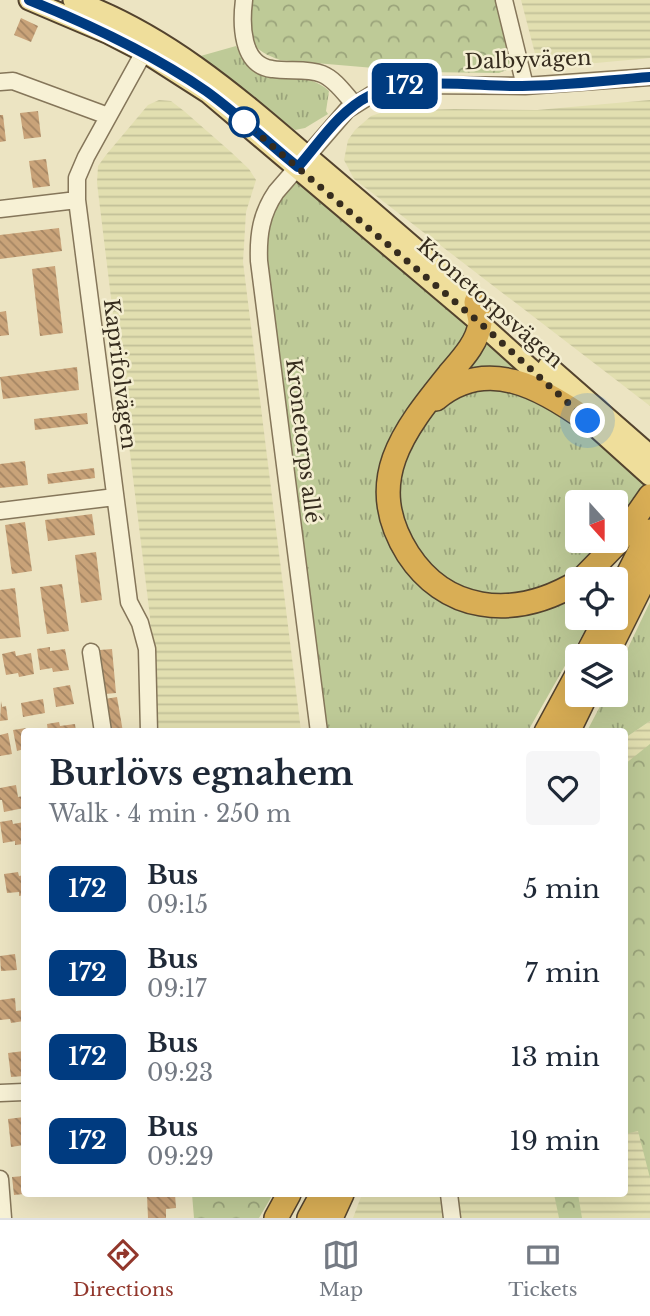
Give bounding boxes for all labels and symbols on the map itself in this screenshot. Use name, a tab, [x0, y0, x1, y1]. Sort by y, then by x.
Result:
street label: Dalbyvägen	[464, 45, 592, 75]
line badge: 172	[365, 63, 445, 109]
unlabelled marker	[229, 107, 259, 137]
street label: Kronetorpsvägen	[412, 233, 568, 373]
street label: Kaprifolvägen	[98, 297, 142, 451]
street label: Kronetorps allé	[280, 357, 326, 525]
your location	[570, 403, 605, 438]
north arrow	[565, 490, 628, 553]

